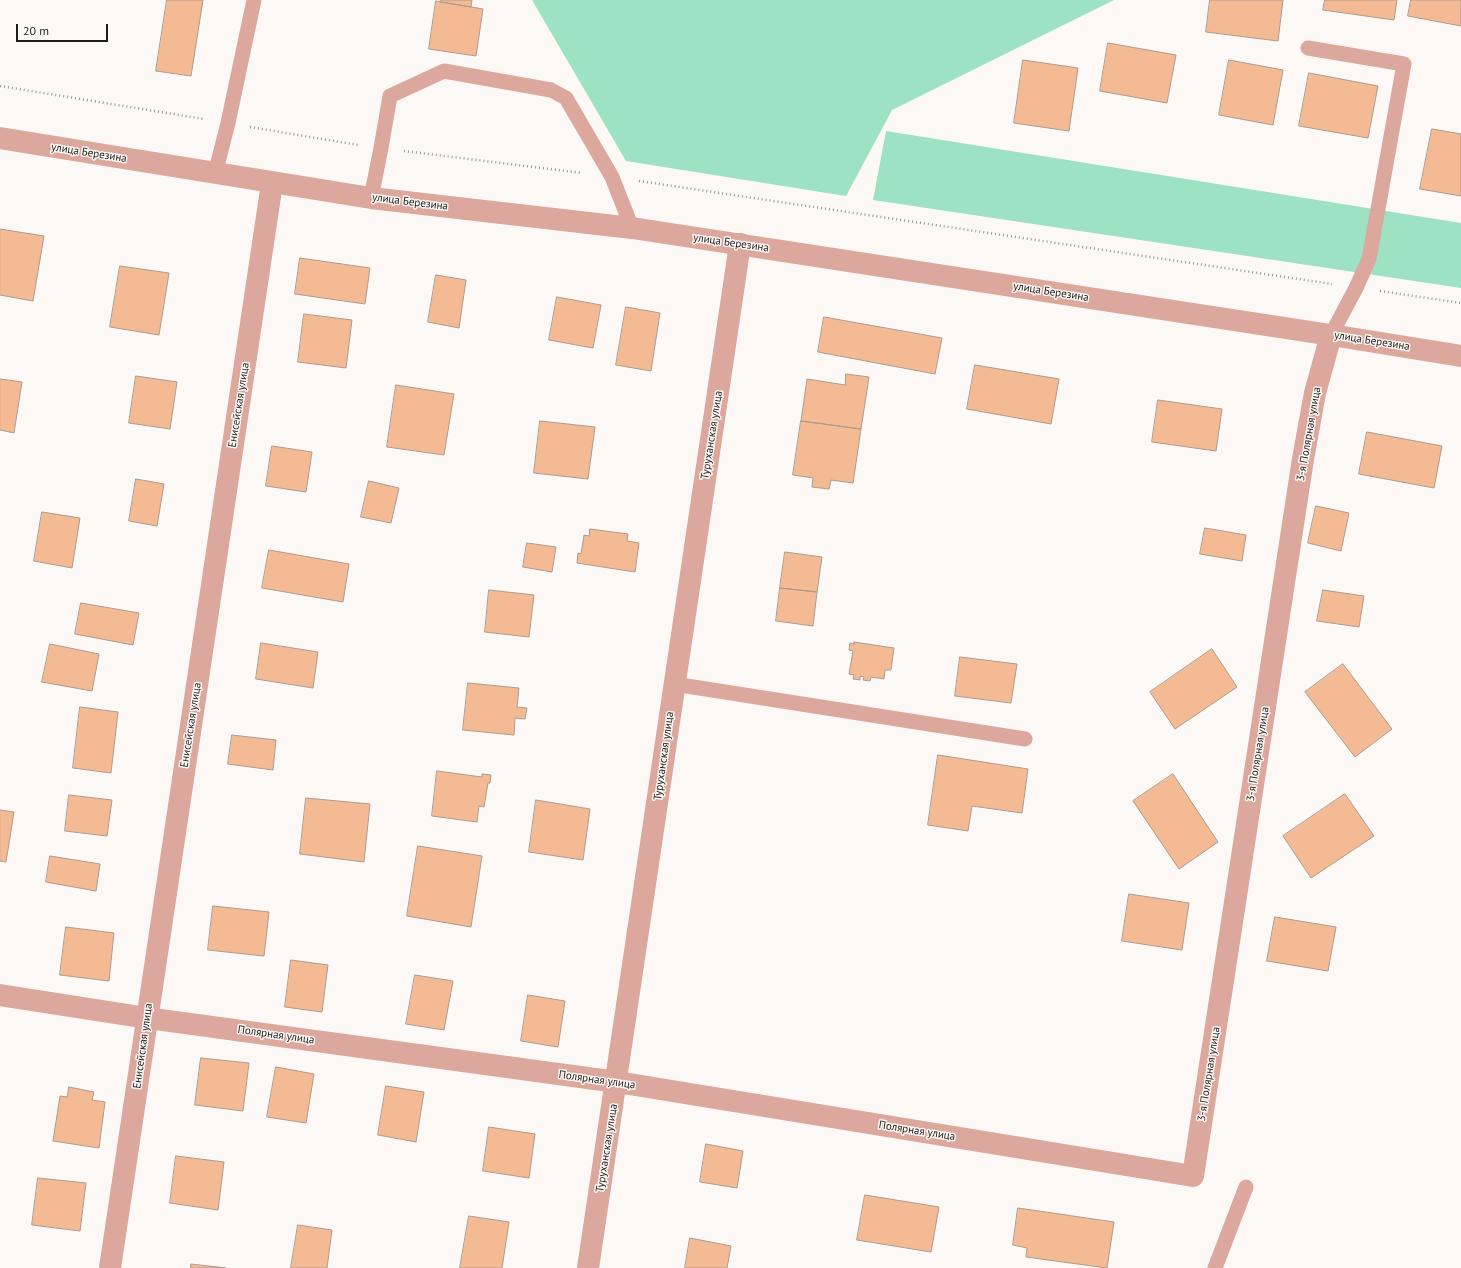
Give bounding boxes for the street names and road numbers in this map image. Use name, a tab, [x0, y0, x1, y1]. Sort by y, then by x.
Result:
street label: улица Березина	[50, 141, 128, 165]
street label: улица Березина	[371, 191, 449, 213]
street label: улица Березина	[692, 231, 770, 255]
street label: улица Березина	[1012, 280, 1090, 304]
street label: улица Березина	[1333, 329, 1411, 353]
street label: Енисейская улица	[226, 362, 252, 448]
street label: 3-я Полярная улица	[1294, 386, 1324, 482]
street label: Туруханская улица	[698, 390, 726, 480]
street label: Енисейская улица	[178, 682, 204, 768]
street label: 3-я Полярная улица	[1244, 706, 1272, 802]
street label: Туруханская улица	[651, 711, 677, 801]
street label: Енисейская улица	[130, 1003, 156, 1089]
street label: Полярная улица	[237, 1023, 315, 1047]
street label: 3-я Полярная улица	[1195, 1026, 1223, 1122]
street label: Полярная улица	[558, 1068, 636, 1092]
street label: Туруханская улица	[593, 1103, 621, 1193]
street label: Полярная улица	[878, 1118, 956, 1144]

